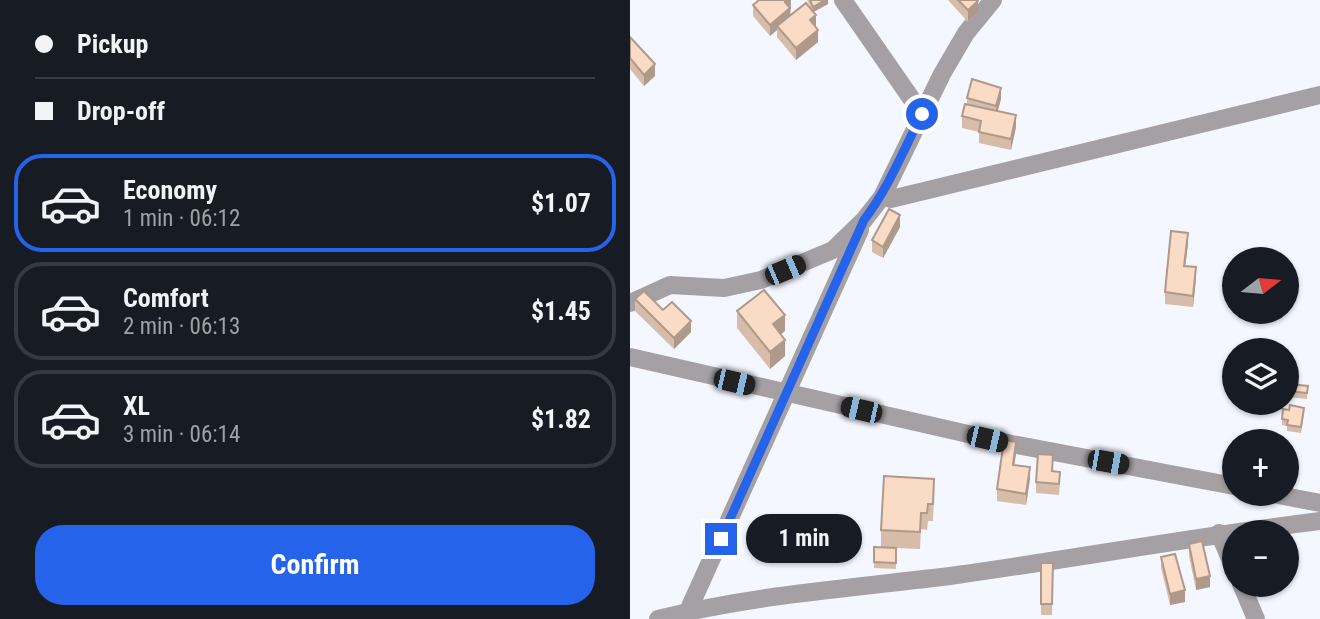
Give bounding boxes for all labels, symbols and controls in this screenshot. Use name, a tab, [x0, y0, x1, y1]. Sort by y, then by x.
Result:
text: Pickup	[77, 29, 148, 59]
text: Drop-off	[77, 96, 165, 126]
route start	[906, 98, 938, 130]
icon: car	[39, 172, 102, 235]
text: Economy	[123, 175, 217, 205]
text: $1.07	[531, 188, 591, 218]
text: 1 min · 06:12	[123, 205, 240, 232]
north arrow	[1222, 247, 1298, 324]
map controls	[1222, 247, 1299, 597]
car	[762, 252, 809, 288]
icon: car	[39, 280, 102, 343]
text: Comfort	[123, 283, 209, 313]
text: $1.45	[531, 296, 591, 326]
text: 2 min · 06:13	[123, 313, 240, 340]
button: layers	[1222, 338, 1299, 415]
car	[712, 367, 757, 397]
icon: car	[39, 388, 102, 451]
text: XL	[123, 391, 150, 421]
car	[839, 395, 884, 425]
text: $1.82	[531, 404, 591, 434]
text: 3 min · 06:14	[123, 421, 240, 448]
car	[965, 424, 1010, 454]
button: +	[1222, 429, 1299, 506]
car	[1086, 448, 1131, 476]
callout: 1 min	[746, 514, 861, 564]
button: −	[1222, 520, 1299, 597]
route end	[705, 523, 737, 555]
button: Confirm	[35, 525, 595, 605]
text: 1 min	[778, 525, 830, 552]

